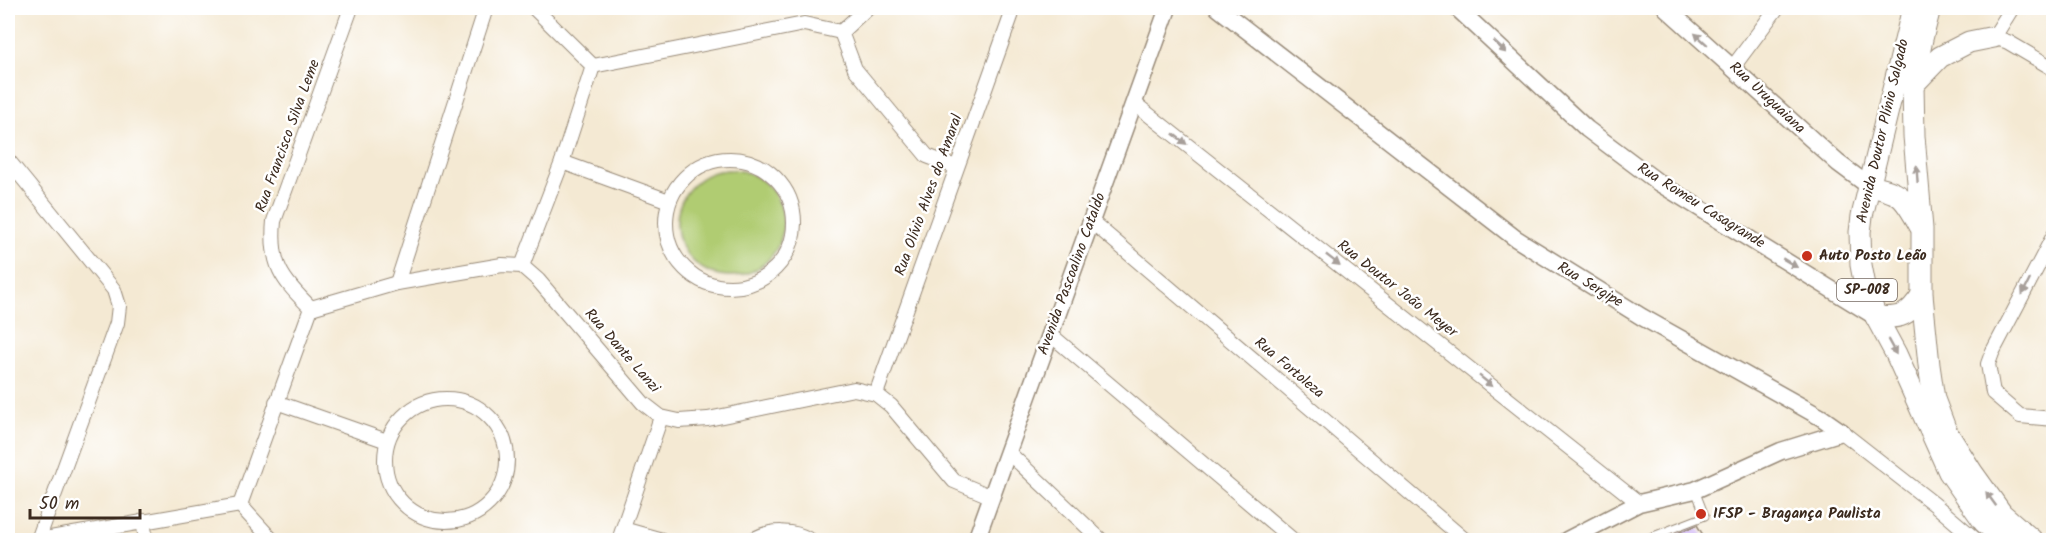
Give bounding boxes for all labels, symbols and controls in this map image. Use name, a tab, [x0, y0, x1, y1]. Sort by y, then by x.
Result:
one-way arrow	[1694, 32, 1709, 46]
street label: Avenida Doutor Plínio Salgado	[1850, 36, 1916, 226]
one-way arrow	[1492, 40, 1506, 54]
street label: Rua Francisco Silva Leme	[249, 56, 327, 216]
street label: Rua Uruguaiana	[1723, 56, 1811, 140]
street label: Rua Olívio Alves do Amaral	[889, 110, 970, 279]
one-way arrow	[1172, 133, 1188, 146]
street label: Rua Romeu Casagrande	[1632, 157, 1770, 255]
one-way arrow	[1913, 164, 1922, 183]
street label: Avenida Pascoalino Cataldo	[1031, 189, 1113, 359]
street label: Rua Doutor João Meyer	[1332, 234, 1463, 344]
place label: Auto Posto Leão	[1819, 244, 1927, 268]
marker: Auto Posto Leão	[1800, 249, 1814, 263]
one-way arrow	[1325, 253, 1341, 266]
street label: Rua Sergipe	[1552, 256, 1628, 314]
one-way arrow	[1782, 257, 1798, 268]
one-way arrow	[2022, 278, 2031, 295]
road number: SP-008	[1837, 279, 1897, 301]
street label: Rua Dante Lanzi	[578, 303, 667, 400]
street label: Rua Fortoleza	[1249, 331, 1329, 405]
one-way arrow	[1887, 339, 1897, 356]
one-way arrow	[1478, 374, 1494, 387]
scale bar	[30, 482, 140, 520]
text: 50 m	[39, 490, 79, 519]
one-way arrow	[1985, 491, 1997, 507]
place label: IFSP - Bragança Paulista	[1713, 502, 1881, 526]
marker: IFSP - Bragança Paulista	[1694, 507, 1708, 521]

